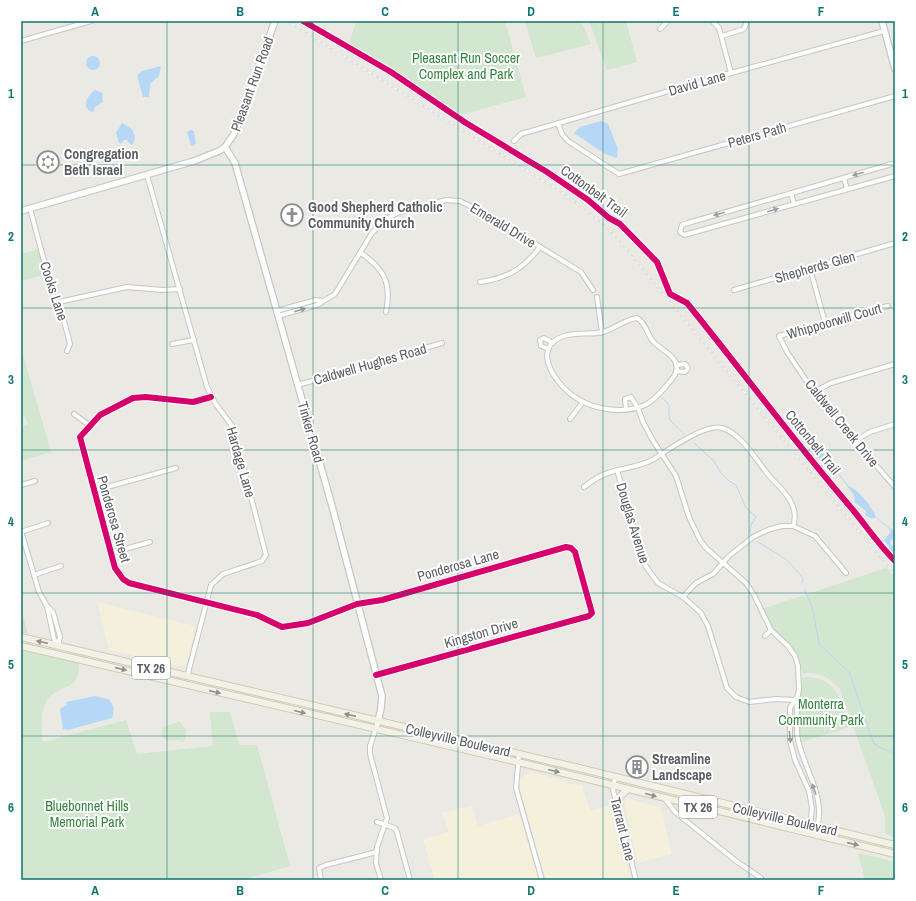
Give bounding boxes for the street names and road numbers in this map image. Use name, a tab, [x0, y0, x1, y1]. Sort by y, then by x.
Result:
street label: Pleasant Run Road	[227, 34, 277, 134]
street label: David Lane	[666, 66, 728, 100]
street label: Peters Path	[726, 118, 788, 152]
street label: Cottonbelt Trail	[557, 161, 631, 221]
street label: Emerald Drive	[467, 198, 539, 252]
street label: Shepherds Glen	[773, 247, 857, 287]
street label: Cooks Lane	[36, 259, 72, 323]
street label: Whippoorwill Court	[785, 299, 883, 343]
street label: Caldwell Hughes Road	[311, 339, 429, 389]
street label: Caldwell Creek Drive	[801, 375, 883, 471]
street label: Tinker Road	[294, 399, 328, 465]
street label: Cottonbelt Trail	[782, 406, 844, 478]
street label: Hardage Lane	[222, 425, 260, 499]
street label: Ponderosa Street	[93, 474, 135, 564]
street label: Douglas Avenue	[612, 480, 654, 566]
street label: Ponderosa Lane	[415, 545, 501, 585]
street label: Kingston Drive	[442, 614, 520, 652]
road number: TX 26	[132, 657, 170, 679]
street label: Colleyville Boulevard	[404, 719, 512, 761]
street label: Tarrant Lane	[606, 795, 640, 863]
road number: TX 26	[679, 796, 717, 818]
street label: Colleyville Boulevard	[731, 798, 839, 840]

